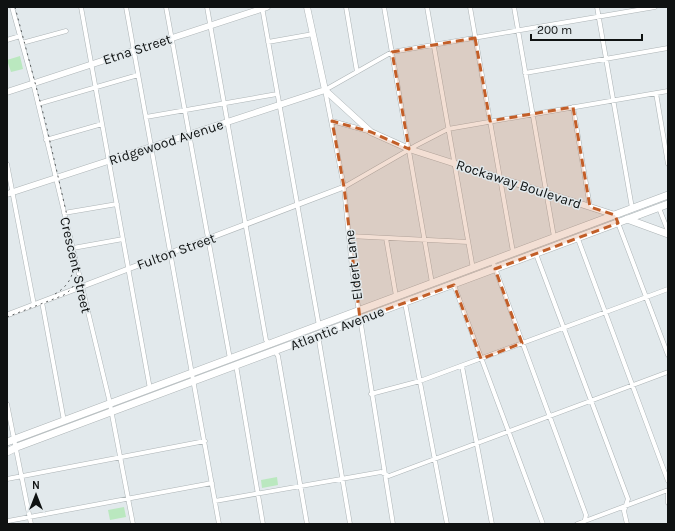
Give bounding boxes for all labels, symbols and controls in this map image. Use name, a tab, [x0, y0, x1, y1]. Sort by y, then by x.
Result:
scale bar	[531, 16, 642, 42]
text: 200 m	[537, 23, 572, 37]
street label: Etna Street	[101, 30, 174, 69]
street label: Ridgewood Avenue	[107, 116, 226, 169]
street label: Rockaway Boulevard	[454, 156, 584, 213]
street label: Crescent Street	[56, 215, 95, 315]
street label: Fulton Street	[134, 229, 218, 274]
street label: Eldert Lane	[341, 229, 366, 301]
street label: Atlantic Avenue	[288, 303, 387, 354]
north arrow	[16, 475, 56, 515]
text: N	[32, 479, 40, 492]

